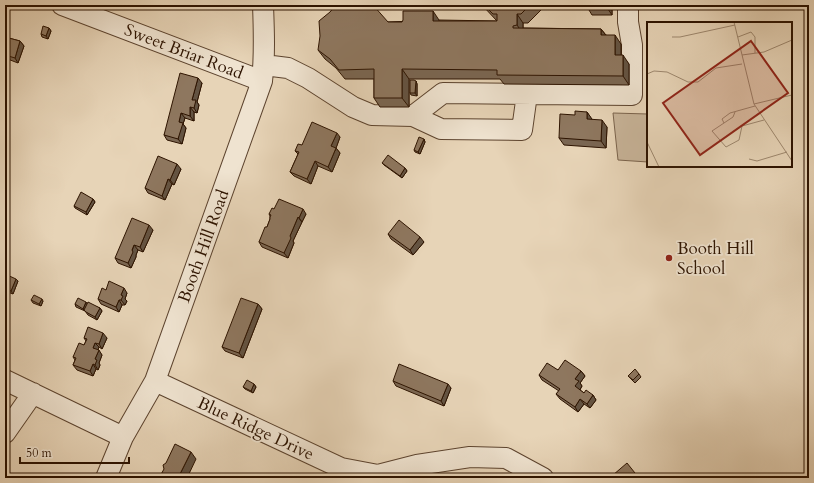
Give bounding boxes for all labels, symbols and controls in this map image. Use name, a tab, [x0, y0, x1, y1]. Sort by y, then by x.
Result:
street label: Sweet Briar Road	[121, 18, 247, 85]
inset map	[647, 22, 792, 167]
street label: Booth Hill Road	[172, 186, 235, 306]
place label: Booth Hill School	[677, 237, 755, 280]
marker: Booth Hill School	[664, 253, 674, 263]
street label: Blue Ridge Drive	[194, 391, 318, 466]
scale bar	[20, 439, 129, 465]
text: 50 m	[26, 445, 53, 461]

